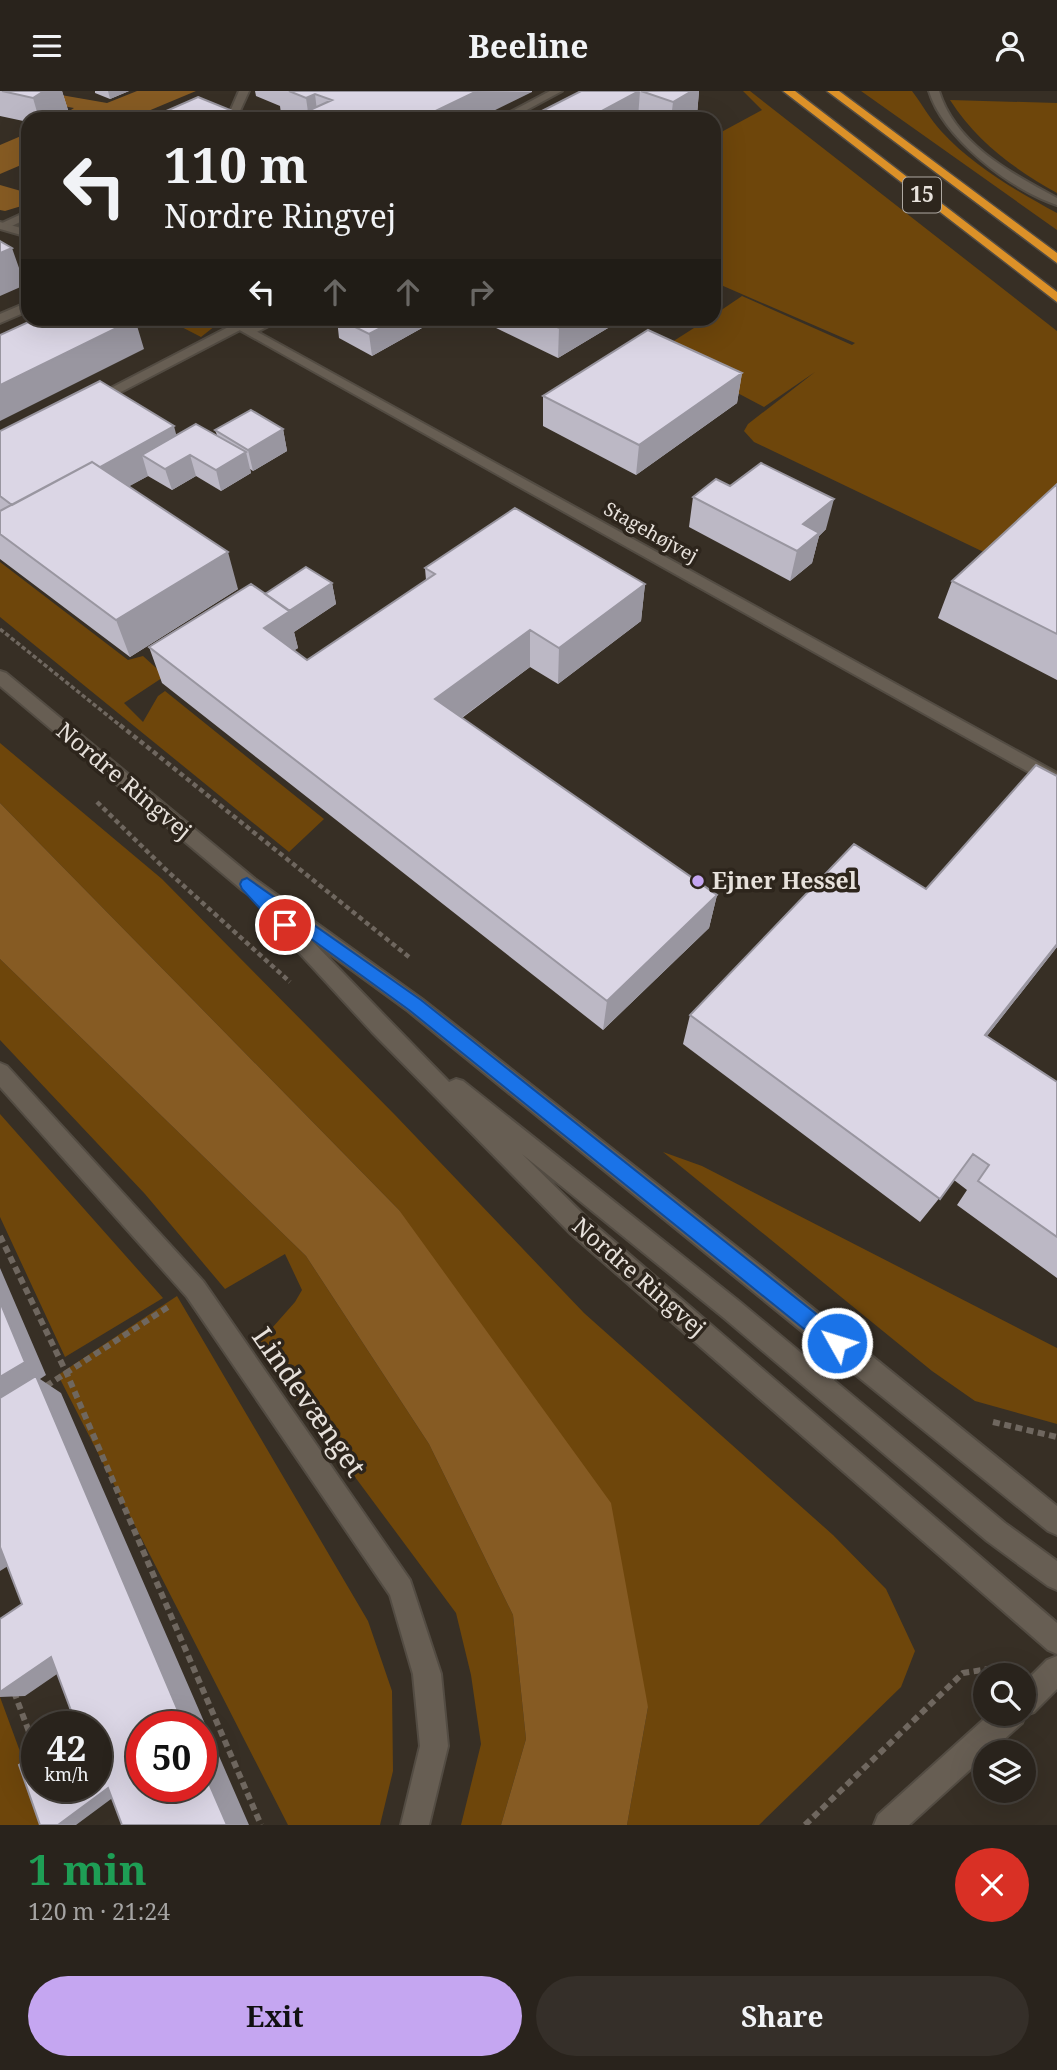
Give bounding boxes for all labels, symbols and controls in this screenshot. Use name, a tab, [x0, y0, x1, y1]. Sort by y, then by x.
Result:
text: Beeline	[468, 24, 589, 67]
icon: menu	[28, 27, 66, 65]
icon: person	[991, 27, 1029, 65]
text: 110 m	[164, 131, 308, 197]
icon: left	[49, 140, 140, 231]
road number: 15	[903, 177, 941, 213]
text: Nordre Ringvej	[164, 194, 396, 237]
icon: left	[243, 273, 281, 311]
icon: ahead	[316, 273, 354, 311]
icon: ahead	[389, 273, 427, 311]
icon: right	[462, 273, 500, 311]
street label: Stagehøjvej	[599, 495, 703, 569]
street label: Nordre Ringvej	[50, 714, 199, 846]
place label: Ejner Hessel	[712, 864, 857, 896]
marker: Ejner Hessel	[690, 873, 706, 889]
pin	[255, 895, 315, 955]
icon: arrive	[266, 906, 304, 944]
street label: Nordre Ringvej	[566, 1209, 713, 1343]
position arrow	[800, 1306, 874, 1380]
street label: Lindevænget	[244, 1319, 375, 1484]
map controls	[973, 1663, 1036, 1803]
button: search	[973, 1663, 1036, 1726]
speed limit sign: 50	[126, 1711, 217, 1802]
text: 42	[47, 1724, 86, 1771]
button: layers	[973, 1740, 1036, 1803]
text: km/h	[44, 1762, 89, 1786]
text: 1 min	[28, 1840, 147, 1897]
button: close	[955, 1848, 1029, 1922]
text: 120 m · 21:24	[28, 1895, 170, 1927]
button: Exit	[28, 1976, 522, 2056]
button: Share	[536, 1976, 1029, 2056]

